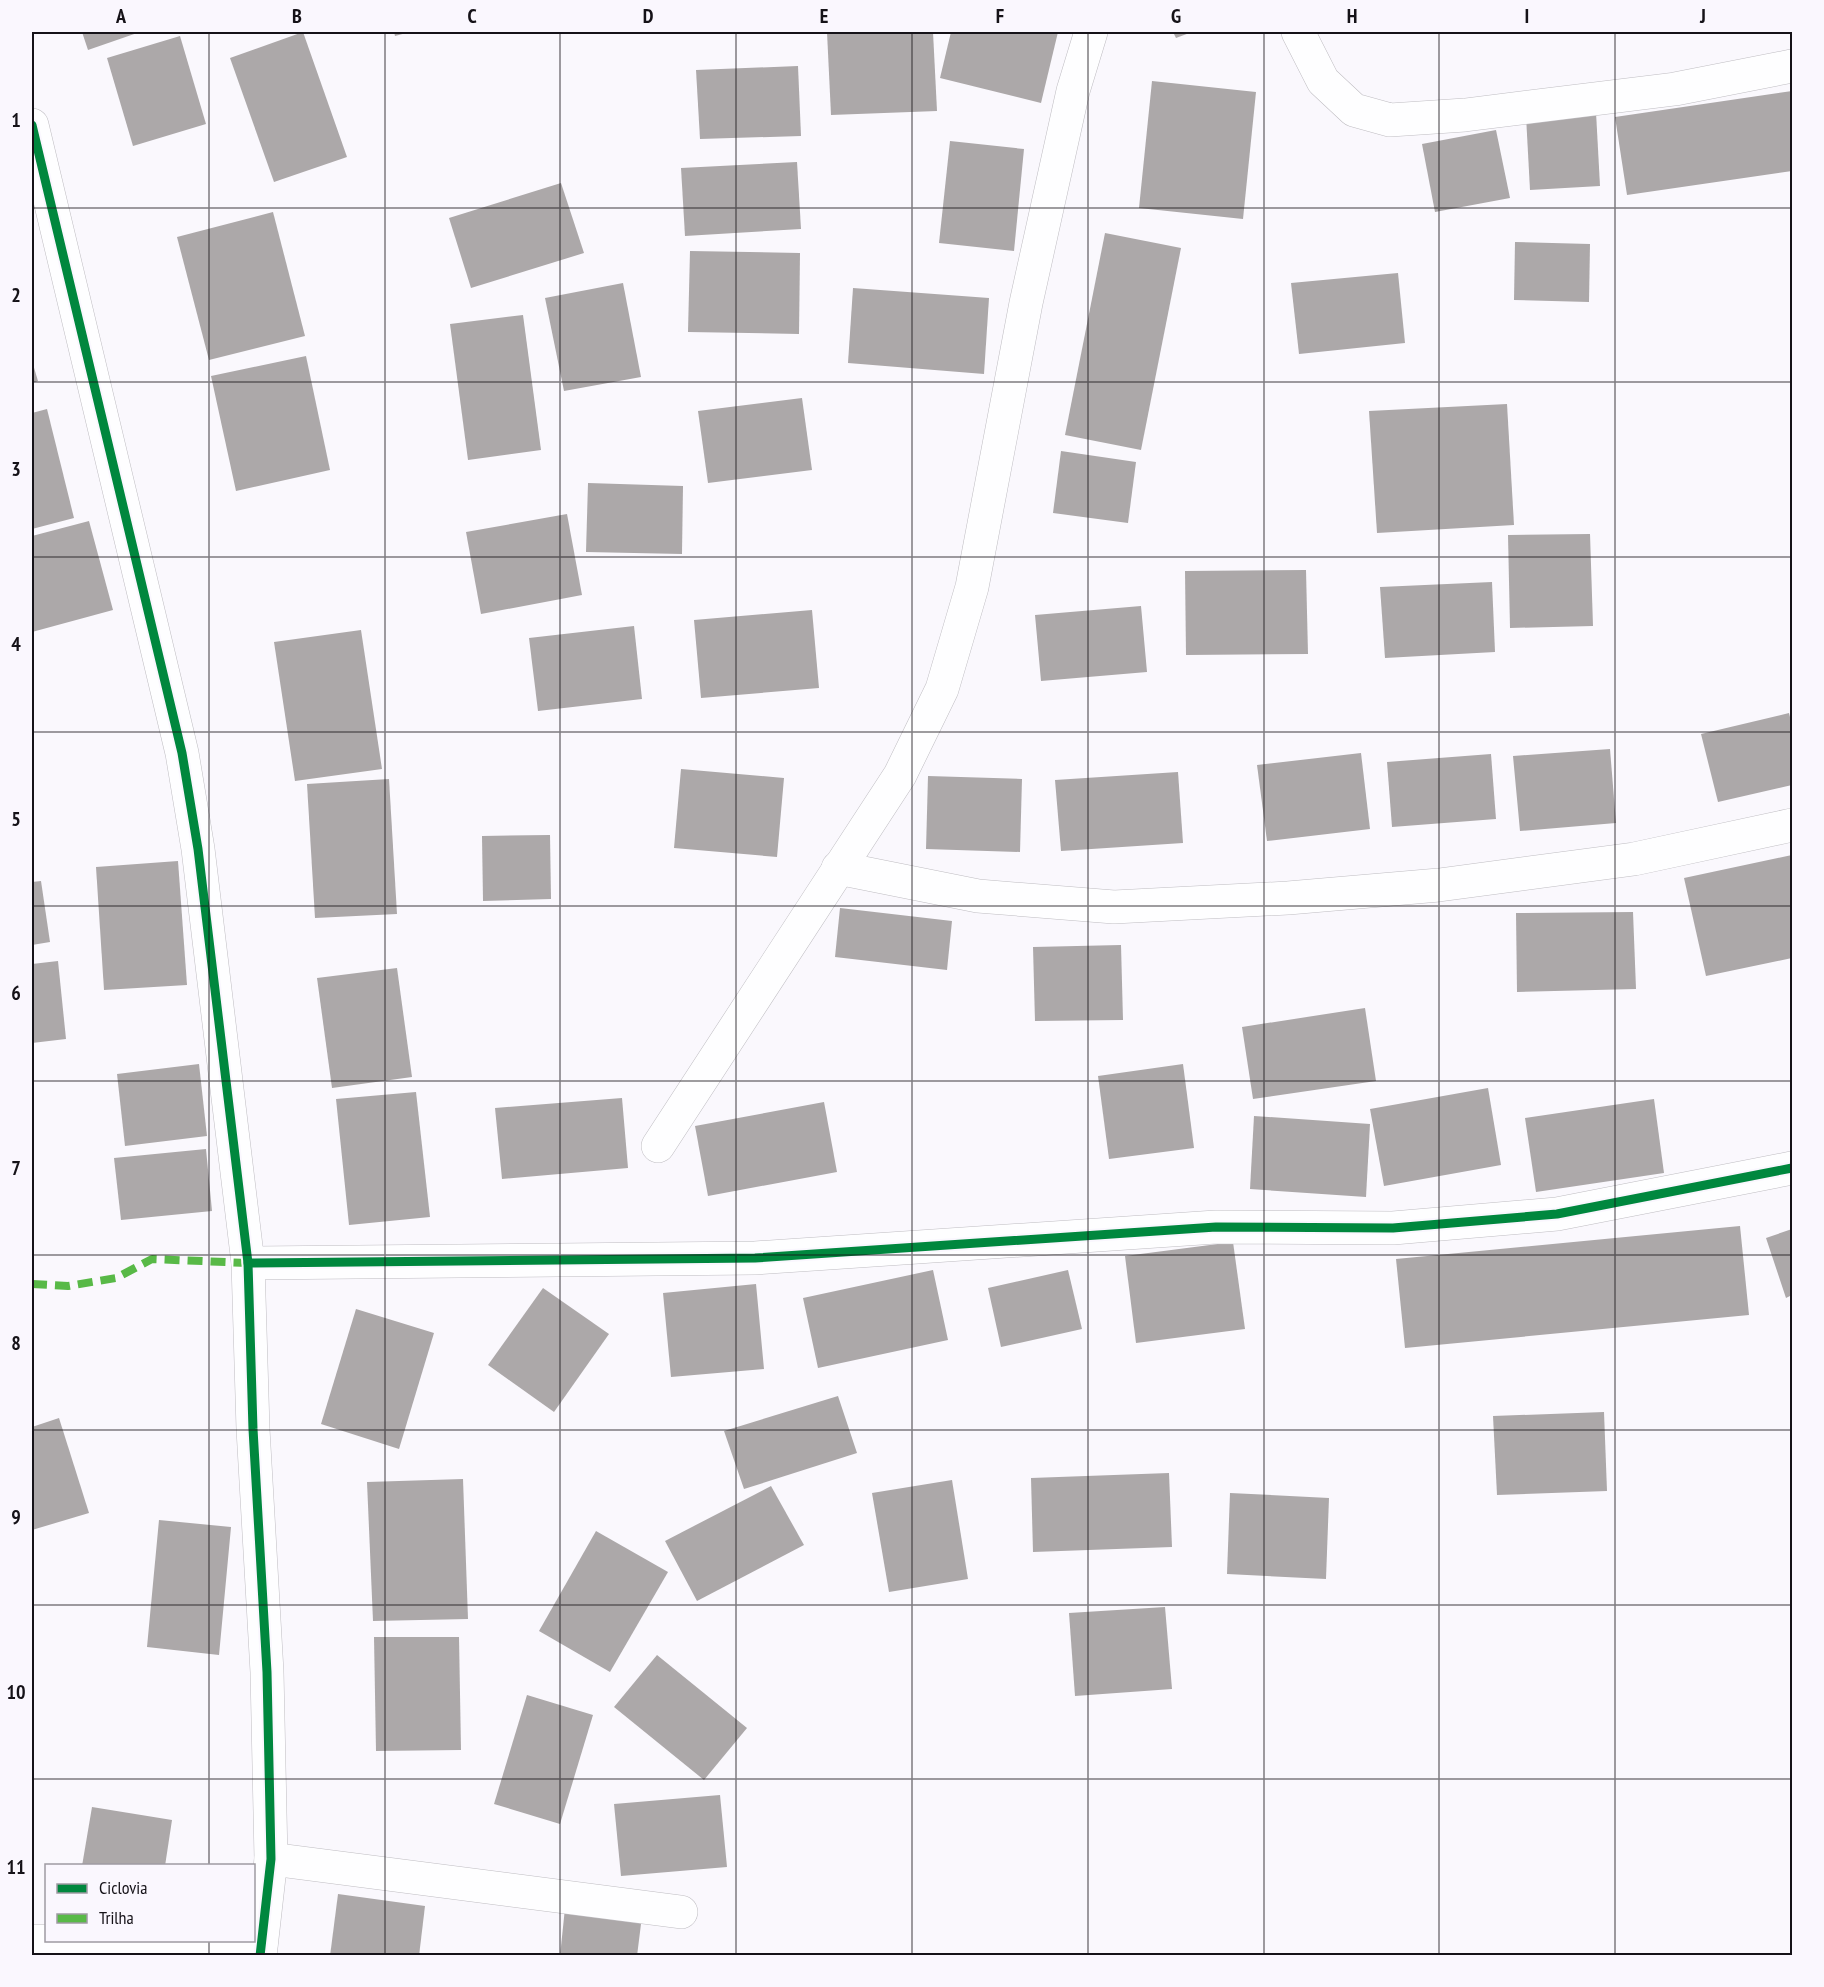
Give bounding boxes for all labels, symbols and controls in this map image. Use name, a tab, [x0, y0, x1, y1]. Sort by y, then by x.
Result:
text: A	[115, 3, 127, 29]
text: B	[292, 3, 302, 29]
text: C	[467, 3, 477, 29]
text: D	[643, 3, 654, 29]
text: E	[820, 3, 828, 29]
text: F	[996, 3, 1004, 29]
text: G	[1171, 3, 1181, 29]
text: H	[1347, 3, 1357, 29]
text: I	[1525, 3, 1529, 29]
text: J	[1699, 3, 1706, 29]
text: 1	[11, 107, 21, 133]
text: 2	[11, 282, 21, 308]
text: 3	[11, 456, 21, 482]
text: 4	[11, 631, 21, 657]
text: 5	[11, 806, 21, 832]
text: 6	[11, 980, 21, 1006]
text: 7	[11, 1155, 21, 1181]
text: 8	[11, 1330, 21, 1356]
text: 9	[11, 1504, 21, 1530]
text: 10	[6, 1679, 26, 1705]
text: 11	[6, 1854, 26, 1880]
legend	[45, 1864, 255, 1942]
text: Ciclovia	[99, 1876, 147, 1899]
text: Trilha	[99, 1906, 134, 1929]

